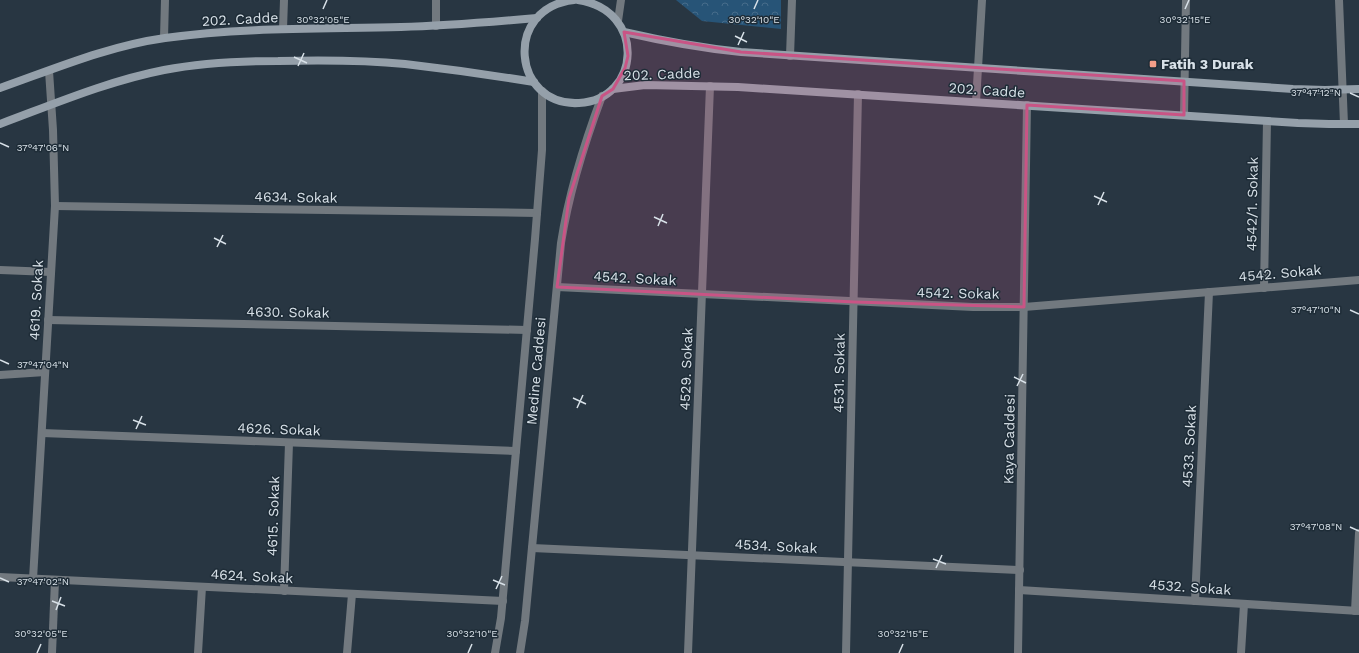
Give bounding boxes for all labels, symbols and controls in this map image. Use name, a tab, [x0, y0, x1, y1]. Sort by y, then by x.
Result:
street label: 202. Cadde	[201, 9, 279, 29]
text: 30°32'05"E	[296, 14, 350, 25]
text: 30°32'10"E	[728, 14, 780, 25]
text: 30°32'15"E	[1160, 14, 1210, 25]
place label: Fatih 3 Durak	[1161, 56, 1254, 72]
marker: Fatih 3 Durak	[1148, 59, 1158, 69]
street label: 202. Cadde	[623, 65, 701, 83]
street label: 202. Cadde	[948, 79, 1026, 101]
text: 37°47'12"N	[1291, 87, 1341, 98]
text: 37°47'06"N	[17, 142, 69, 153]
street label: 4542/1. Sokak	[1243, 157, 1261, 251]
street label: 4634. Sokak	[254, 188, 338, 206]
street label: 4619. Sokak	[26, 259, 46, 341]
street label: 4542. Sokak	[1238, 261, 1322, 285]
street label: 4542. Sokak	[593, 268, 677, 288]
street label: 4542. Sokak	[916, 284, 1000, 302]
street label: 4630. Sokak	[246, 303, 330, 321]
text: 37°47'10"N	[1291, 304, 1341, 315]
street label: Medine Caddesi	[523, 316, 549, 426]
street label: 4529. Sokak	[677, 327, 695, 411]
street label: 4531. Sokak	[830, 333, 848, 413]
text: 37°47'04"N	[17, 359, 69, 370]
street label: Kaya Caddesi	[1000, 394, 1018, 484]
street label: 4533. Sokak	[1179, 404, 1199, 488]
street label: 4626. Sokak	[237, 420, 321, 438]
street label: 4615. Sokak	[264, 476, 282, 556]
text: 37°47'08"N	[1290, 521, 1342, 532]
street label: 4534. Sokak	[734, 536, 818, 556]
street label: 4624. Sokak	[210, 566, 294, 586]
text: 37°47'02"N	[17, 576, 69, 587]
street label: 4532. Sokak	[1148, 576, 1232, 598]
text: 30°32'05"E	[14, 628, 68, 639]
text: 30°32'10"E	[446, 628, 498, 639]
text: 30°32'15"E	[878, 628, 928, 639]

